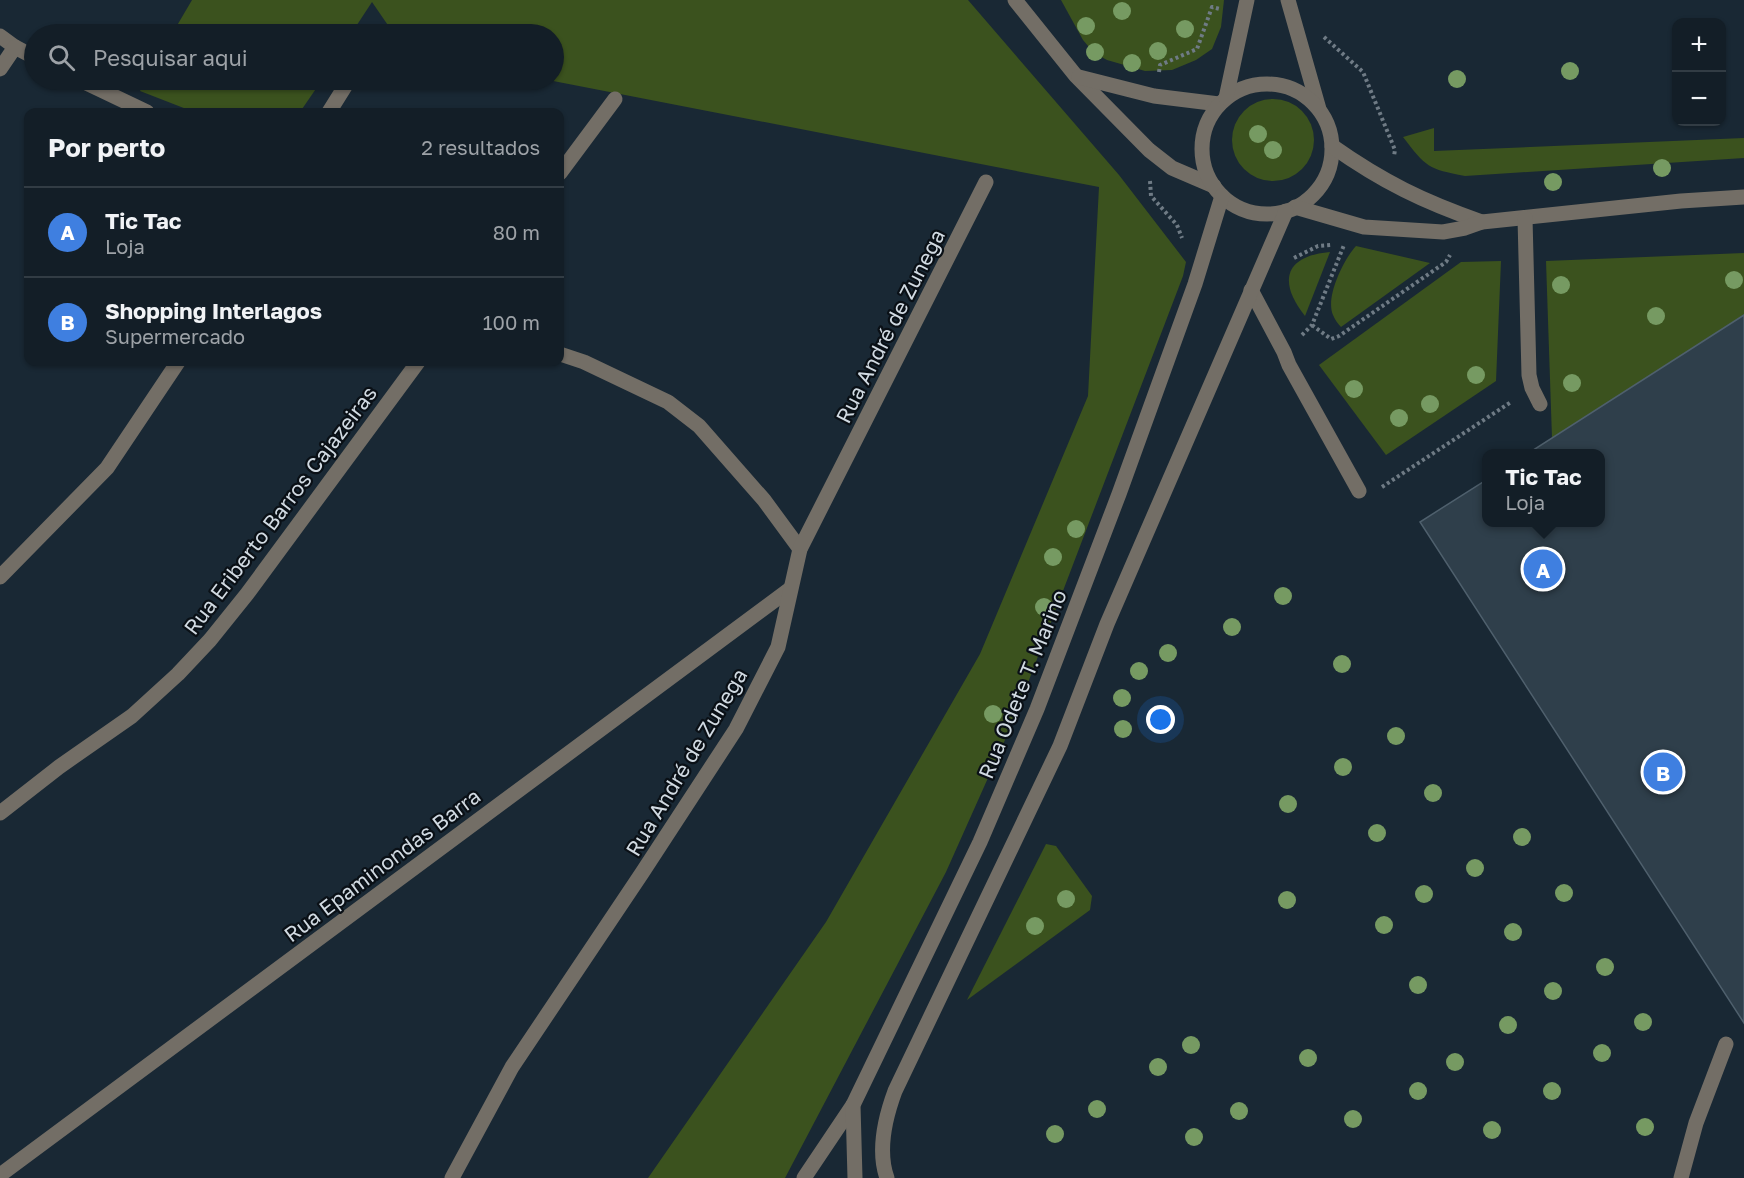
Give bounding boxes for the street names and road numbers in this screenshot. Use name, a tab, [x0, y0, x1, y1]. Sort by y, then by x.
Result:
street label: Rua André de Zunega	[830, 225, 950, 427]
street label: Rua Eriberto Barros Cajazeiras	[178, 381, 382, 639]
street label: Rua Odete T. Marino	[972, 586, 1072, 782]
street label: Rua André de Zunega	[620, 664, 752, 860]
street label: Rua Epaminondas Barra	[279, 783, 485, 947]

